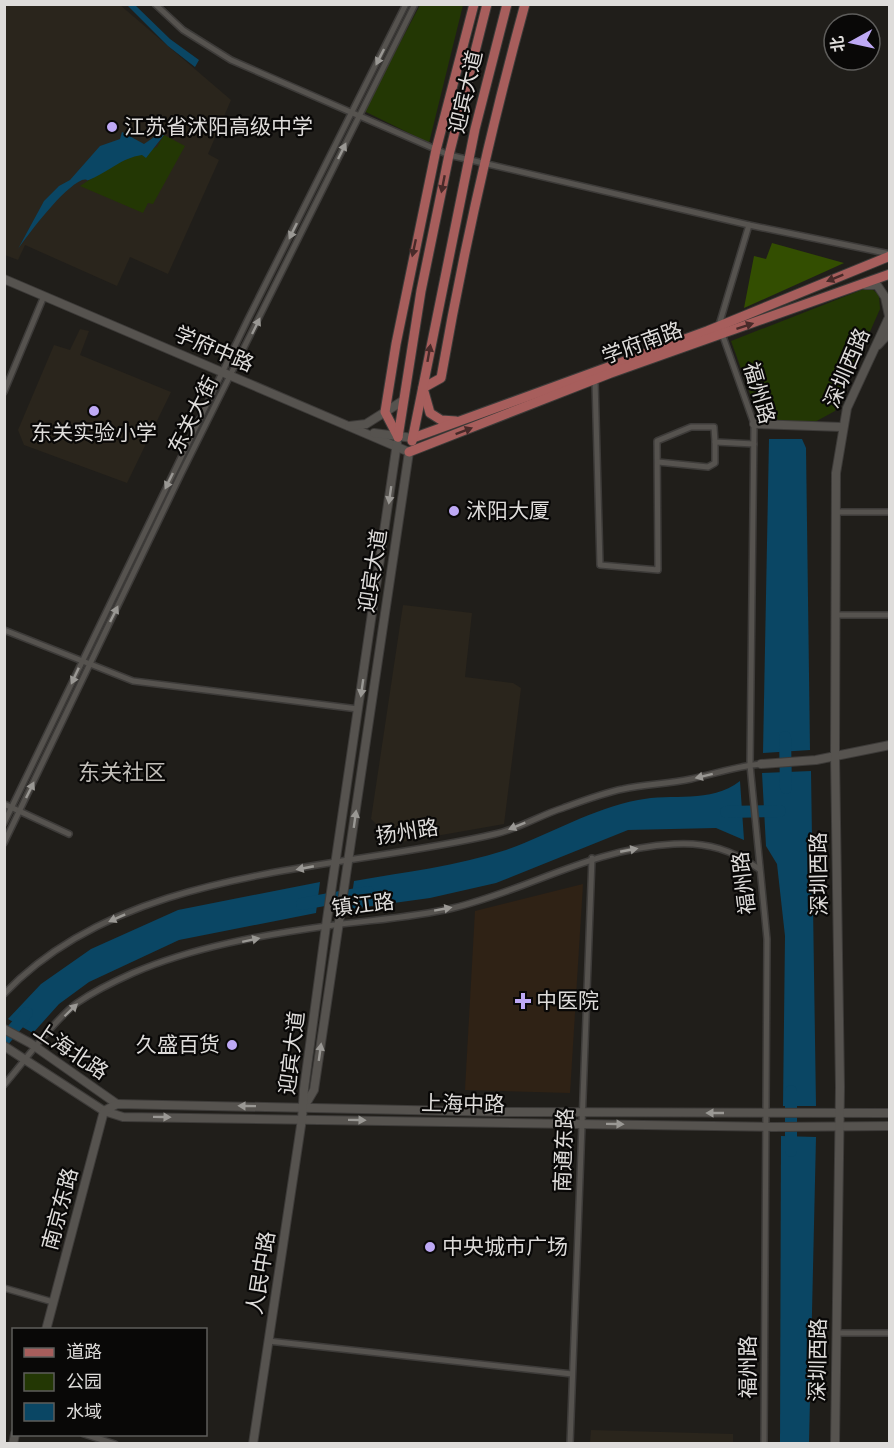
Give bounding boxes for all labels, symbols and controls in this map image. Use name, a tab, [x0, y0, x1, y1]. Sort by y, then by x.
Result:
north arrow	[822, 12, 882, 72]
text: 北	[826, 35, 847, 53]
one-way arrow	[375, 48, 384, 65]
street label: 迎宾大道	[443, 48, 486, 135]
place label: 江苏省沭阳高级中学	[124, 113, 313, 138]
marker: 江苏省沭阳高级中学	[105, 120, 119, 134]
one-way arrow	[337, 142, 346, 159]
one-way arrow	[438, 174, 447, 193]
one-way arrow	[288, 222, 298, 240]
one-way arrow	[409, 239, 419, 257]
one-way arrow	[826, 273, 844, 283]
street label: 学府南路	[598, 315, 685, 368]
one-way arrow	[251, 317, 260, 334]
street label: 学府中路	[171, 320, 258, 376]
one-way arrow	[736, 320, 754, 330]
street label: 深圳西路	[818, 324, 874, 411]
one-way arrow	[425, 344, 434, 363]
street label: 福州路	[740, 359, 781, 426]
street label: 东关大街	[161, 371, 222, 457]
marker: 东关实验小学	[87, 404, 101, 418]
place label: 东关实验小学	[31, 419, 157, 444]
one-way arrow	[455, 426, 473, 435]
one-way arrow	[165, 473, 174, 490]
one-way arrow	[385, 486, 394, 505]
place label: 沭阳大厦	[466, 497, 550, 522]
marker: 沭阳大厦	[447, 504, 461, 518]
street label: 迎宾大道	[353, 527, 390, 614]
one-way arrow	[109, 605, 119, 622]
one-way arrow	[70, 667, 80, 685]
one-way arrow	[357, 679, 366, 698]
district label: 东关社区	[78, 758, 166, 785]
one-way arrow	[695, 772, 713, 782]
one-way arrow	[25, 781, 35, 798]
one-way arrow	[350, 809, 359, 828]
street label: 扬州路	[374, 813, 440, 848]
one-way arrow	[507, 821, 525, 831]
street label: 深圳西路	[804, 832, 831, 916]
one-way arrow	[619, 845, 638, 854]
street label: 福州路	[726, 850, 759, 916]
one-way arrow	[296, 864, 315, 873]
street label: 镇江路	[330, 887, 396, 920]
one-way arrow	[434, 904, 453, 913]
one-way arrow	[109, 913, 126, 922]
one-way arrow	[242, 935, 261, 944]
place label: 中医院	[536, 987, 599, 1012]
marker: 中医院	[514, 992, 532, 1010]
one-way arrow	[64, 1003, 78, 1017]
street label: 迎宾大道	[273, 1010, 308, 1096]
street label: 上海北路	[30, 1016, 114, 1084]
place label: 久盛百货	[136, 1031, 220, 1056]
marker: 久盛百货	[225, 1038, 239, 1052]
one-way arrow	[315, 1042, 324, 1061]
street label: 上海中路	[421, 1089, 505, 1116]
one-way arrow	[238, 1101, 257, 1111]
street label: 南通东路	[549, 1108, 576, 1192]
one-way arrow	[706, 1109, 725, 1118]
one-way arrow	[152, 1113, 171, 1122]
one-way arrow	[347, 1116, 366, 1125]
one-way arrow	[605, 1119, 624, 1129]
street label: 南京东路	[36, 1165, 81, 1252]
street label: 人民中路	[241, 1229, 278, 1316]
place label: 中央城市广场	[442, 1233, 568, 1258]
marker: 中央城市广场	[423, 1240, 437, 1254]
street label: 深圳西路	[803, 1318, 830, 1402]
legend	[12, 1328, 207, 1436]
street label: 福州路	[734, 1336, 759, 1399]
text: 道路	[66, 1340, 102, 1362]
text: 公园	[66, 1370, 102, 1392]
text: 水域	[66, 1400, 102, 1422]

